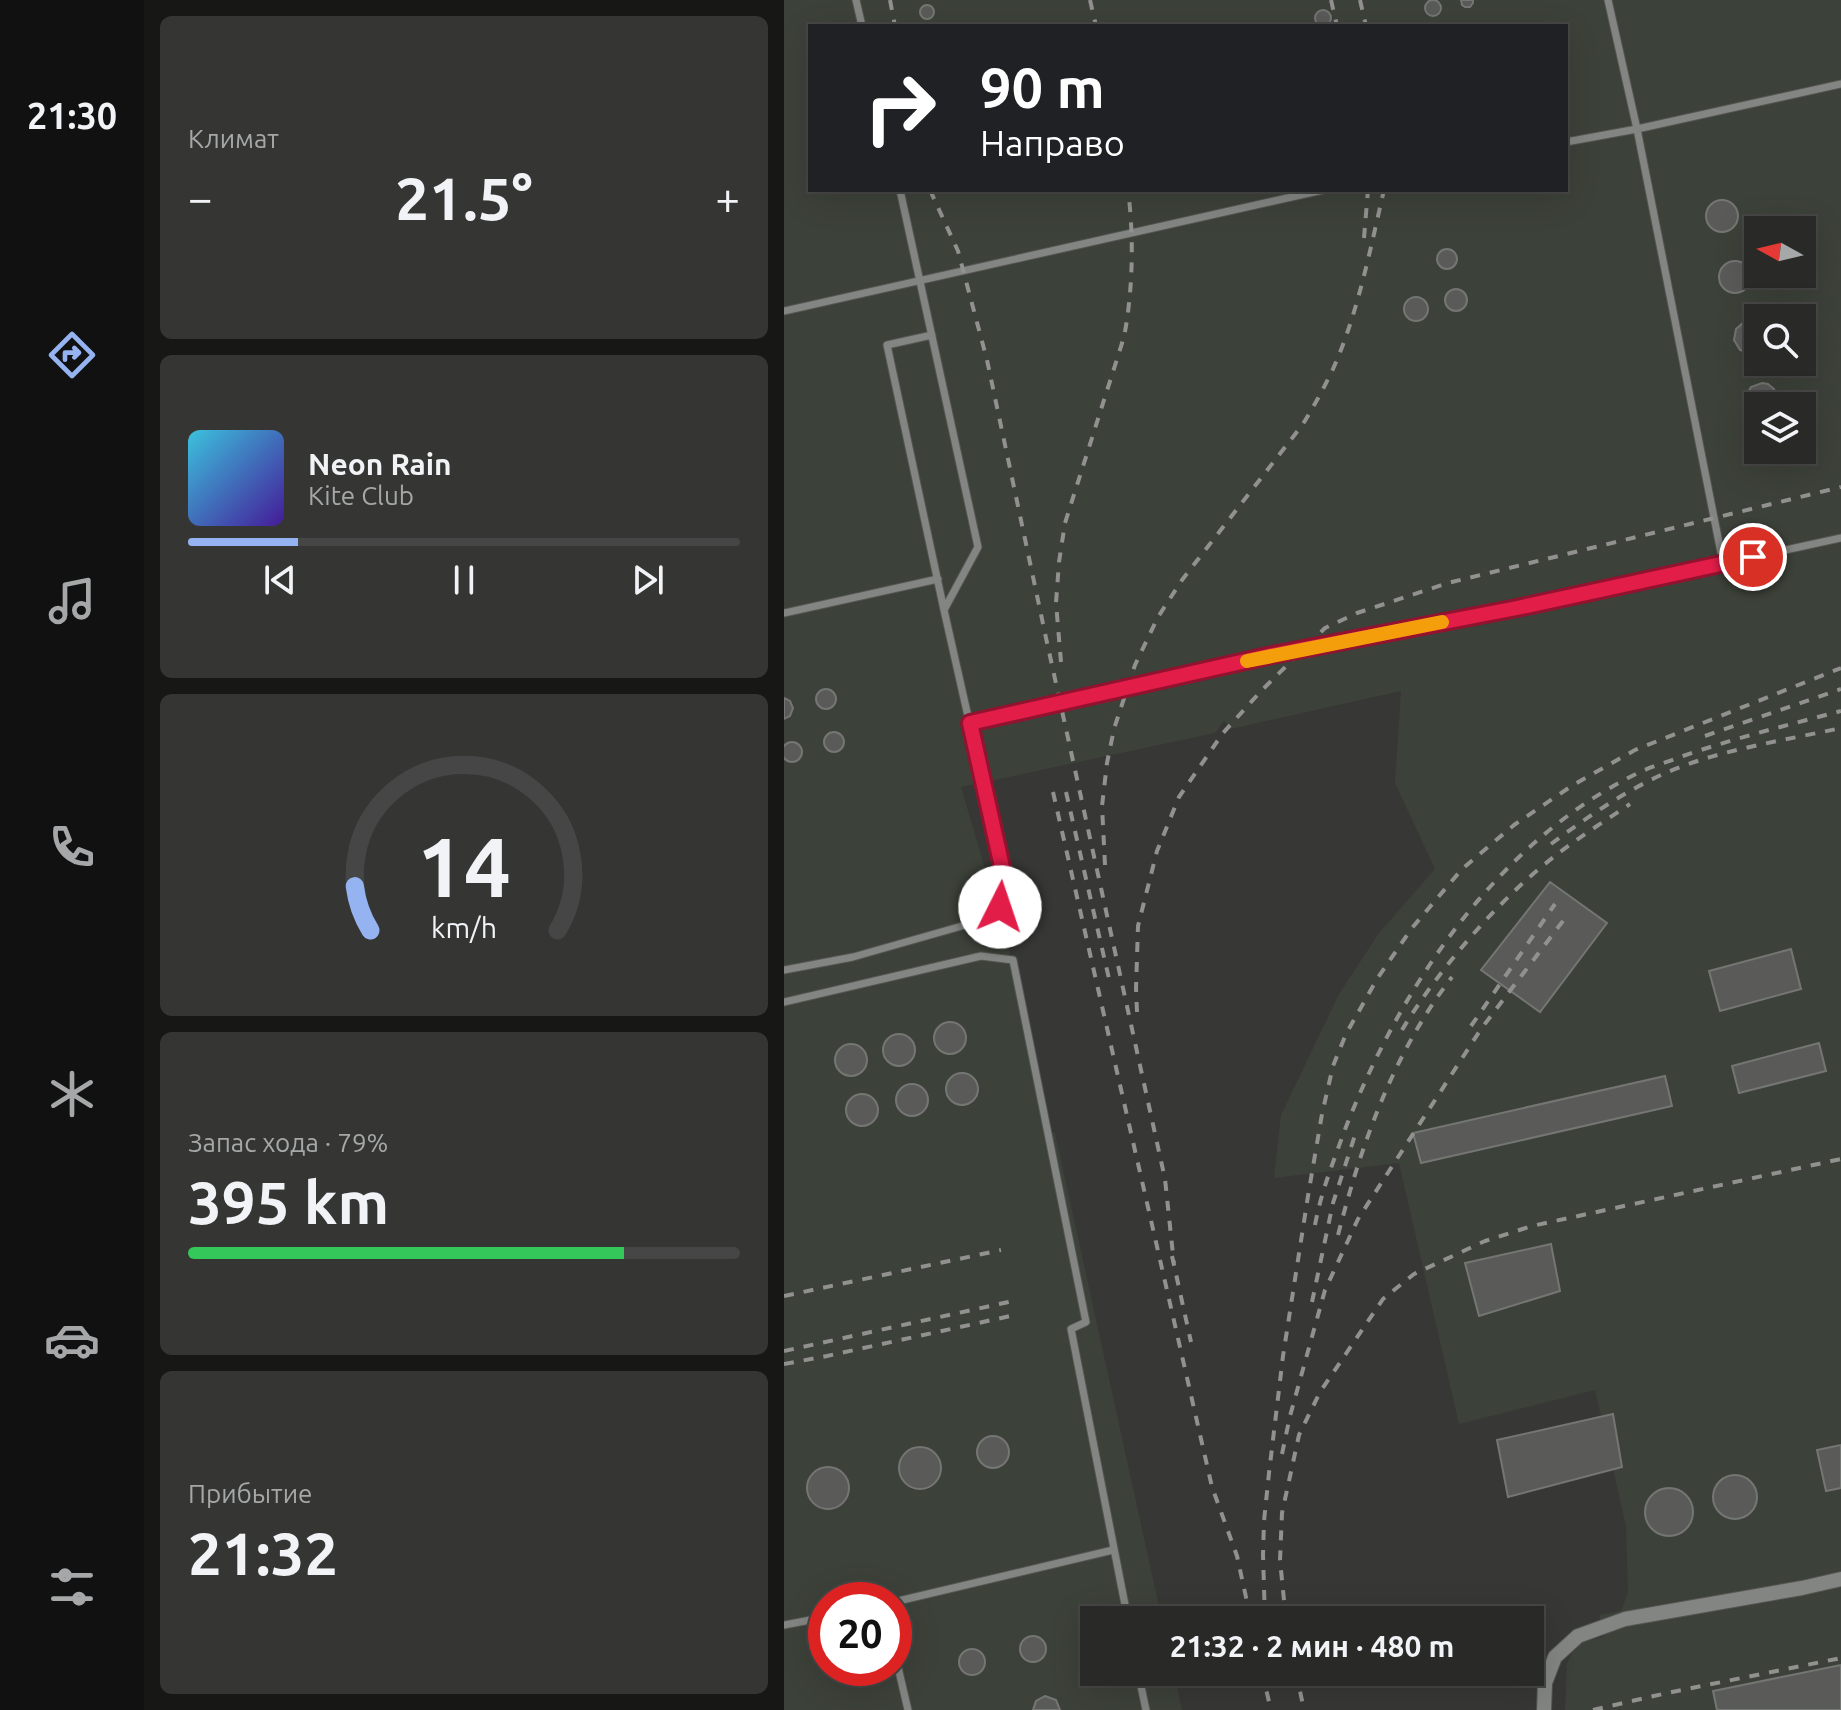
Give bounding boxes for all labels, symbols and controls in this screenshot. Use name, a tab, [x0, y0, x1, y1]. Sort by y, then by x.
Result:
icon: right	[848, 56, 952, 160]
text: 90 m	[980, 56, 1105, 119]
text: 21:30	[27, 95, 117, 136]
text: Направо	[980, 122, 1125, 163]
text: Климат	[188, 124, 279, 153]
text: 21.5°	[395, 164, 533, 231]
text: −	[188, 173, 213, 222]
text: +	[715, 173, 740, 222]
north arrow	[1744, 216, 1816, 288]
map controls	[1744, 216, 1816, 464]
button: search	[1744, 304, 1816, 376]
icon: directions	[44, 327, 100, 383]
button: layers	[1744, 392, 1816, 464]
text: Neon Rain	[308, 447, 452, 481]
text: Kite Club	[308, 481, 414, 510]
pin	[1719, 523, 1787, 591]
icon: arrive	[1731, 535, 1775, 579]
icon: previous	[258, 558, 302, 602]
icon: pause	[442, 558, 486, 602]
icon: next	[626, 558, 670, 602]
icon: music	[44, 573, 100, 629]
icon: phone	[44, 819, 100, 875]
text: 14	[417, 819, 511, 913]
position arrow	[958, 865, 1042, 949]
text: km/h	[431, 911, 497, 943]
icon: climate	[44, 1066, 100, 1122]
text: Запас хода · 79%	[188, 1128, 388, 1157]
text: 395 km	[188, 1168, 389, 1235]
icon: car	[44, 1312, 100, 1368]
text: Прибытие	[188, 1479, 312, 1508]
text: 21:32	[188, 1519, 338, 1586]
icon: filters	[44, 1559, 100, 1615]
speed limit sign: 20	[808, 1582, 912, 1686]
text: 21:32 · 2 мин · 480 m	[1170, 1629, 1454, 1663]

